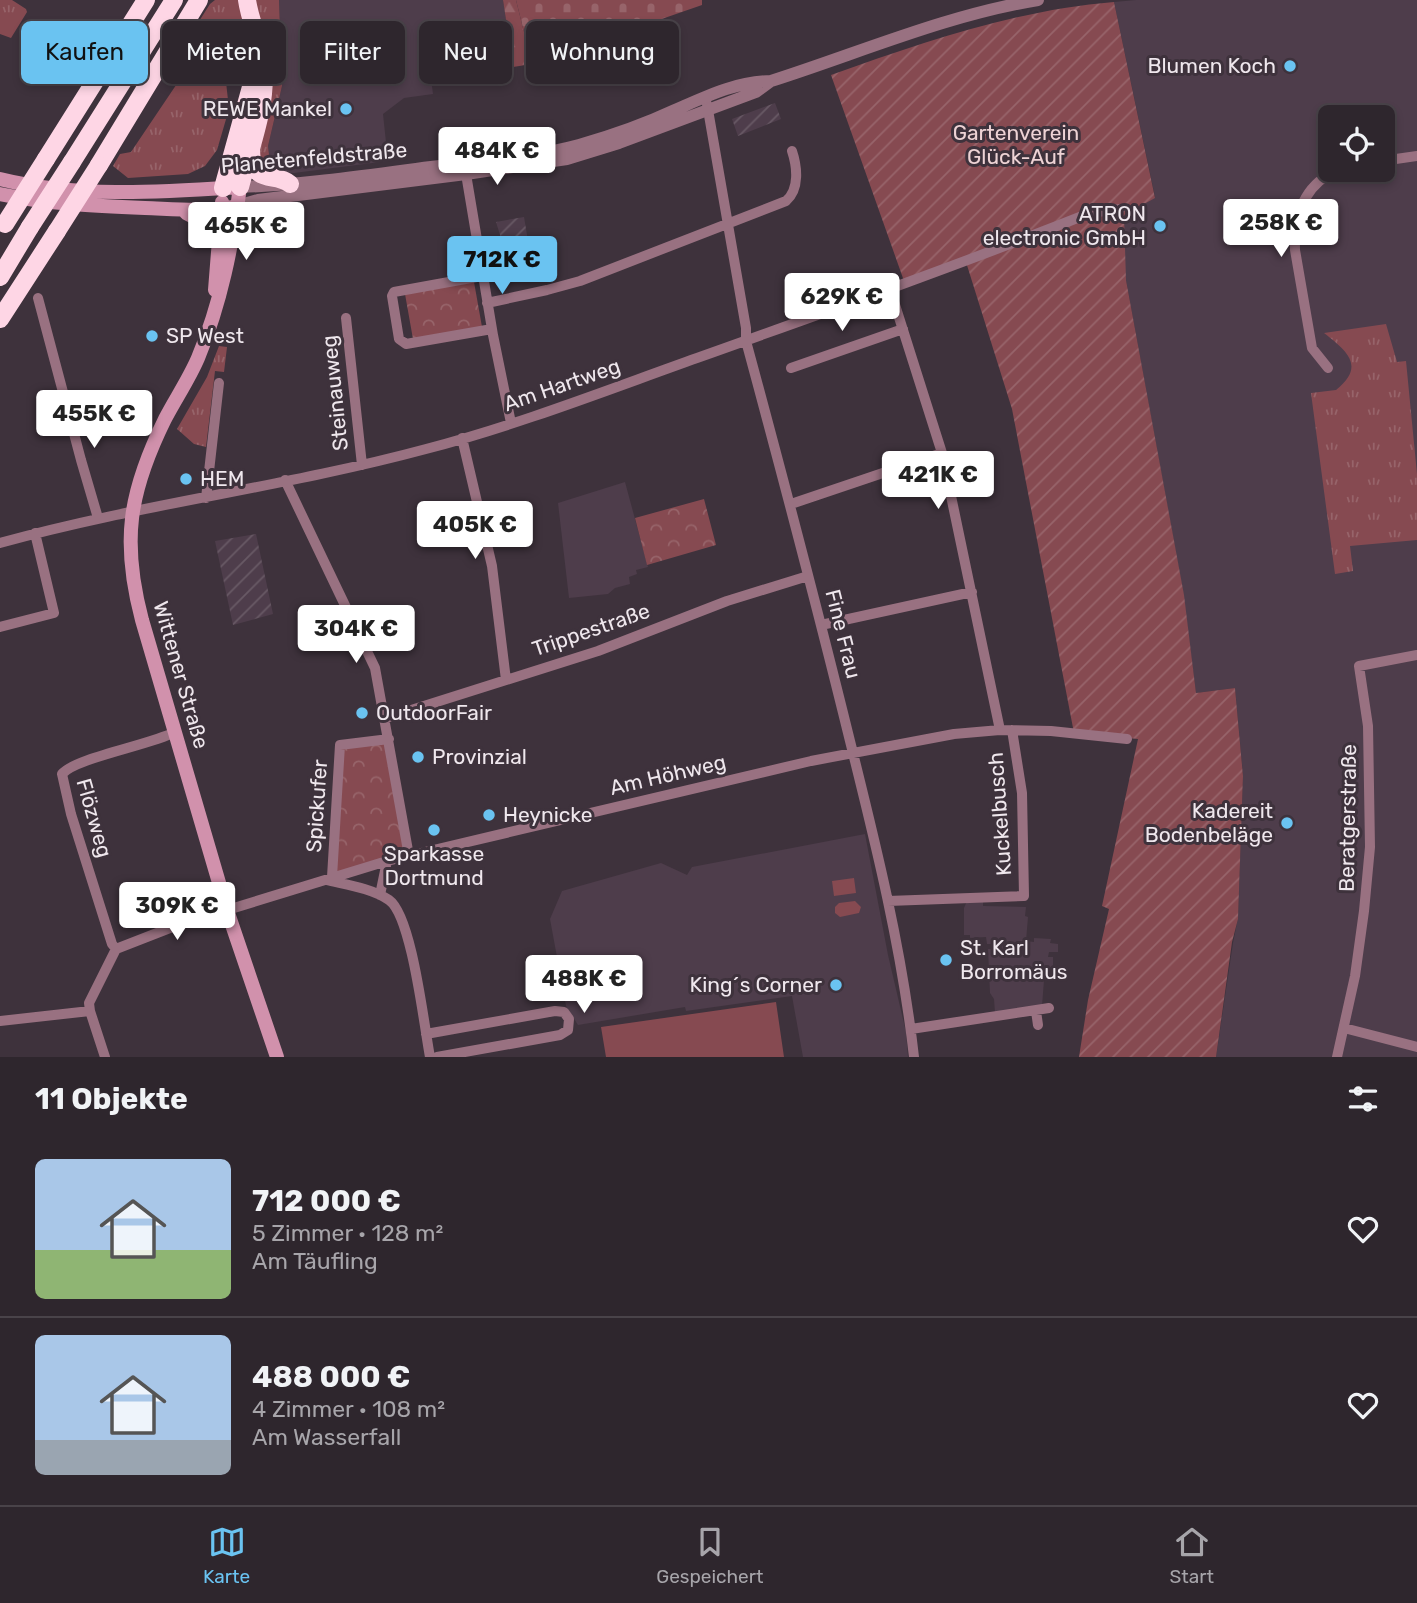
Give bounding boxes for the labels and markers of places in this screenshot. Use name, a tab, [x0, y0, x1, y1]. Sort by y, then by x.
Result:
place label: Blumen Koch	[1147, 53, 1276, 78]
marker: Blumen Koch	[1282, 58, 1298, 74]
place label: REWE Mankel	[203, 96, 332, 121]
marker: REWE Mankel	[338, 101, 354, 117]
pin: 484K €	[440, 128, 554, 187]
pin: 258K €	[1224, 200, 1338, 259]
place label: ATRON electronic GmbH	[983, 201, 1146, 250]
pin: 465K €	[189, 202, 303, 262]
marker: ATRON electronic GmbH	[1152, 218, 1168, 234]
pin: 712K €	[445, 236, 559, 296]
pin: 629K €	[785, 274, 899, 333]
place label: SP West	[166, 323, 244, 348]
marker: SP West	[144, 328, 160, 344]
pin: 455K €	[37, 391, 151, 450]
pin: 421K €	[881, 452, 995, 511]
place label: HEM	[200, 466, 244, 491]
marker: HEM	[178, 471, 194, 487]
pin: 405K €	[418, 502, 532, 561]
pin: 304K €	[299, 606, 413, 665]
place label: OutdoorFair	[376, 700, 492, 725]
marker: OutdoorFair	[354, 705, 370, 721]
place label: Provinzial	[432, 744, 527, 769]
marker: Provinzial	[410, 749, 426, 765]
place label: Kadereit Bodenbeläge	[1145, 798, 1273, 847]
place label: Heynicke	[503, 802, 592, 827]
marker: Heynicke	[481, 807, 497, 823]
marker: Kadereit Bodenbeläge	[1279, 815, 1295, 831]
marker: Sparkasse Dortmund	[426, 822, 442, 838]
place label: Sparkasse Dortmund	[384, 841, 484, 890]
pin: 309K €	[120, 883, 234, 942]
place label: St. Karl Borromäus	[960, 935, 1068, 984]
marker: St. Karl Borromäus	[938, 952, 954, 968]
pin: 488K €	[527, 956, 641, 1015]
place label: King´s Corner	[690, 972, 822, 997]
marker: King´s Corner	[828, 977, 844, 993]

